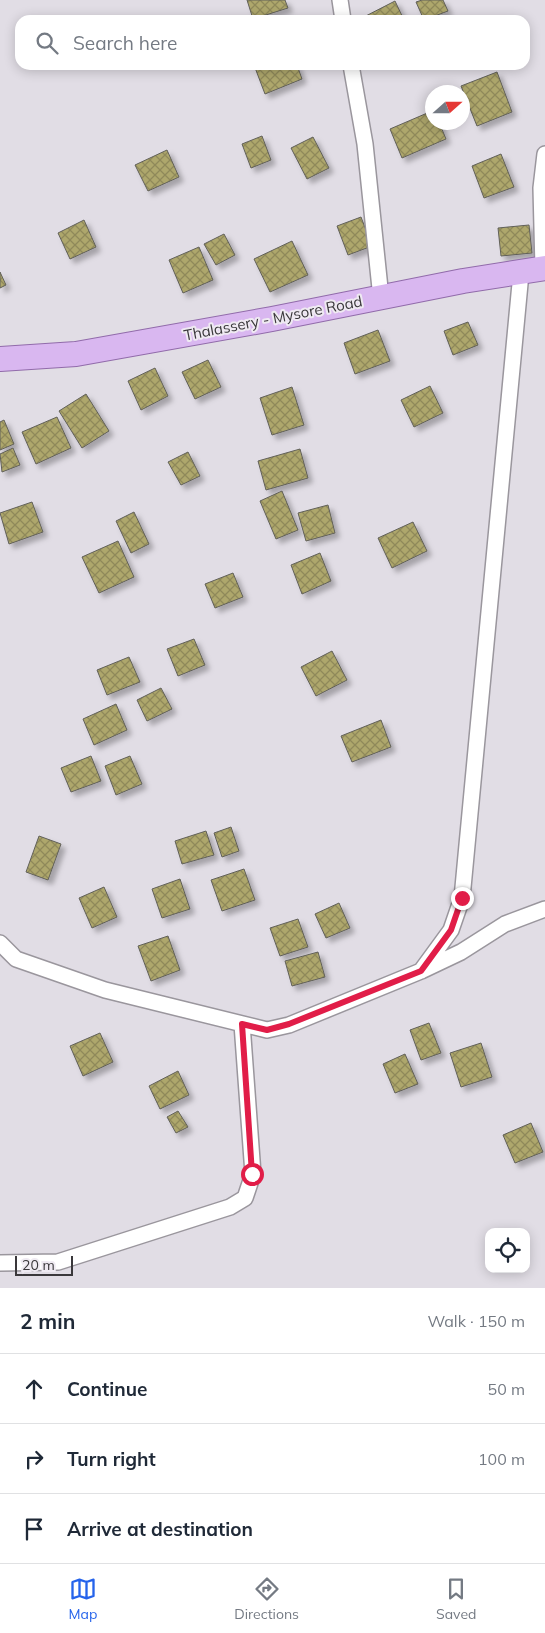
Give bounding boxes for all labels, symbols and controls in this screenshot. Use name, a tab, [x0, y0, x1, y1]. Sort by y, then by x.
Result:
search box	[15, 15, 530, 70]
icon: search	[33, 29, 61, 57]
text: Search here	[73, 31, 177, 55]
north arrow	[425, 85, 470, 130]
street label: Thalassery - Mysore Road	[182, 291, 364, 345]
route end	[451, 887, 474, 910]
route start	[241, 1163, 264, 1186]
map controls	[485, 1228, 530, 1273]
button: locate	[485, 1228, 530, 1273]
scale bar	[15, 1253, 72, 1276]
text: 20 m	[22, 1256, 55, 1274]
text: 2 min	[20, 1308, 75, 1334]
text: Walk · 150 m	[427, 1311, 525, 1331]
icon: ahead	[20, 1375, 48, 1403]
text: Continue	[67, 1377, 147, 1401]
text: 50 m	[488, 1379, 525, 1399]
icon: right	[20, 1445, 48, 1473]
text: Turn right	[67, 1447, 156, 1471]
text: 100 m	[478, 1449, 525, 1469]
icon: arrive	[20, 1515, 48, 1543]
text: Arrive at destination	[67, 1517, 253, 1541]
tab: Map	[69, 1575, 97, 1623]
tab: Directions	[234, 1575, 299, 1623]
tab: Saved	[436, 1575, 476, 1623]

